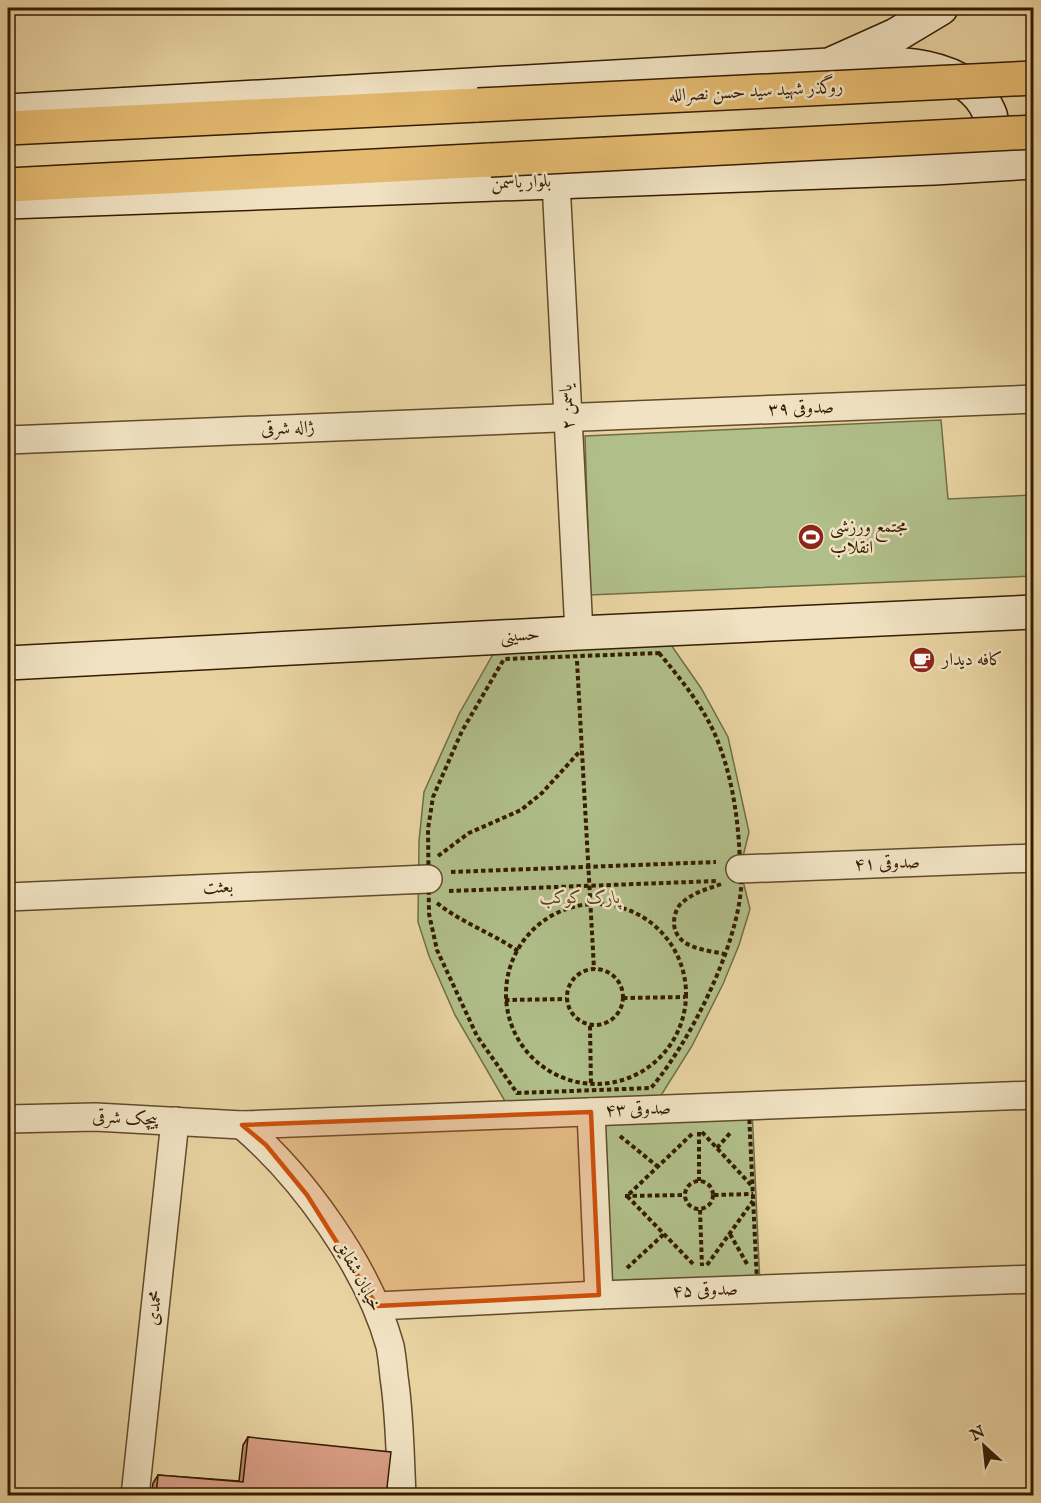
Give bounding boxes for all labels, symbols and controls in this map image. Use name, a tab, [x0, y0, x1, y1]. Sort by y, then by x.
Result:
street label: روگذر شهید سید حسن نصرالله	[668, 73, 844, 108]
street label: بلوار یاسمن	[491, 170, 551, 196]
street label: یاسمن ۲	[555, 382, 581, 430]
street label: صدوقی ۳۹	[768, 396, 834, 422]
street label: ژاله شرقی	[261, 417, 315, 441]
place label: مجتمع ورزشی انقلاب	[830, 516, 907, 560]
sports icon: مجتمع ورزشی انقلاب	[796, 522, 826, 552]
street label: حسینی	[500, 623, 540, 649]
cafe icon: کافه دیدار	[907, 645, 937, 675]
place label: کافه دیدار	[940, 649, 1003, 672]
street label: صدوقی ۴۱	[854, 851, 920, 877]
street label: بعثت	[202, 876, 234, 900]
park label: پارک کوکب	[540, 887, 622, 910]
street label: صدوقی ۴۳	[605, 1097, 671, 1123]
street label: پیچک شرقی	[92, 1106, 159, 1132]
street label: خیابان شقایق	[330, 1236, 386, 1316]
street label: صدوقی ۴۵	[672, 1278, 738, 1304]
street label: محمدی	[142, 1289, 168, 1327]
north arrow	[954, 1416, 1014, 1476]
text: N	[966, 1422, 989, 1447]

